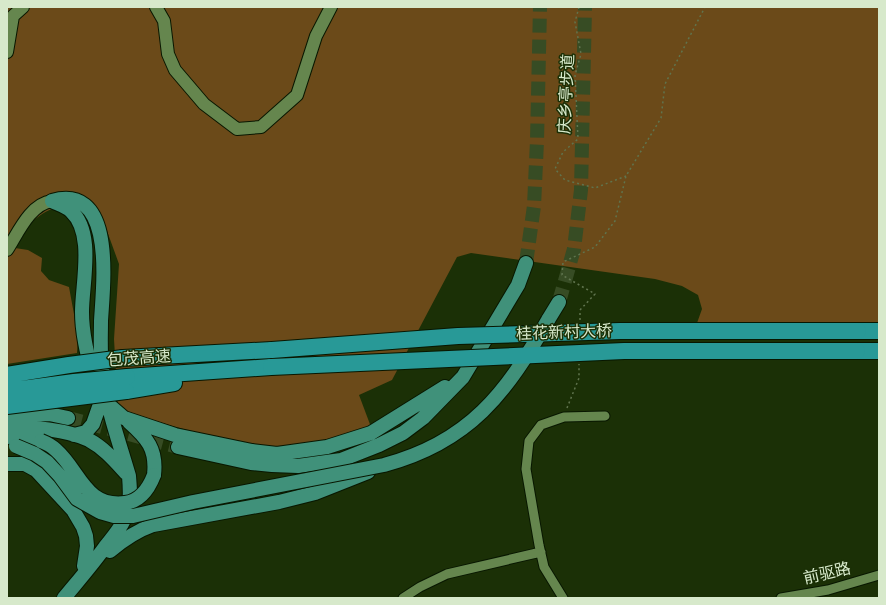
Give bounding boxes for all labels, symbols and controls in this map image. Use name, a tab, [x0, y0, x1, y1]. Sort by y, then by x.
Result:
street label: 庆乡亭步道	[552, 53, 580, 135]
street label: 桂花新村大桥	[516, 319, 612, 345]
street label: 包茂高速	[106, 344, 172, 372]
street label: 前驱路	[801, 556, 853, 590]

